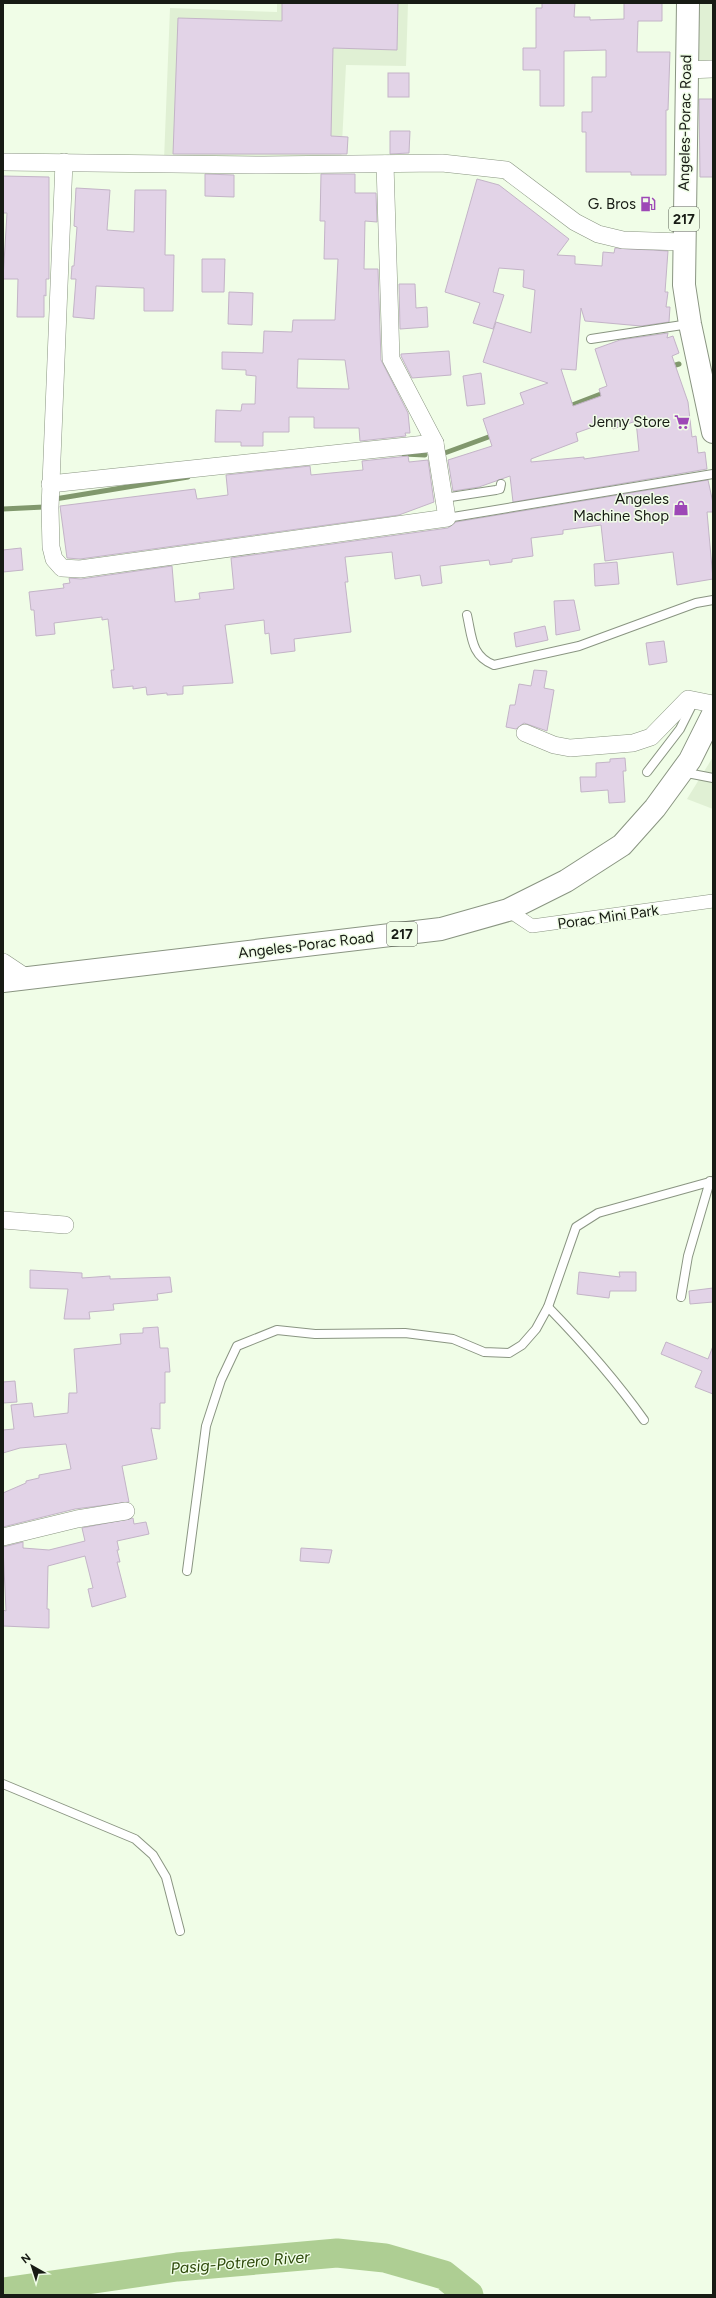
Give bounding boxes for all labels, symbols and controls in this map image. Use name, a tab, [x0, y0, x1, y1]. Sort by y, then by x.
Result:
street label: Angeles-Porac Road	[675, 55, 695, 191]
place label: G. Bros	[588, 195, 636, 213]
fuel station icon: G. Bros	[639, 195, 657, 213]
road number: 217	[669, 207, 699, 231]
place label: Jenny Store	[589, 413, 670, 431]
supermarket icon: Jenny Store	[673, 413, 691, 431]
place label: Angeles Machine Shop	[573, 490, 669, 525]
shop icon: Angeles Machine Shop	[672, 499, 690, 517]
street label: Porac Mini Park	[556, 901, 660, 933]
road number: 217	[387, 922, 417, 946]
street label: Angeles-Porac Road	[237, 928, 375, 962]
north arrow	[12, 2246, 52, 2286]
water label: Pasig-Potrero River	[170, 2247, 311, 2278]
text: N	[19, 2251, 33, 2266]

